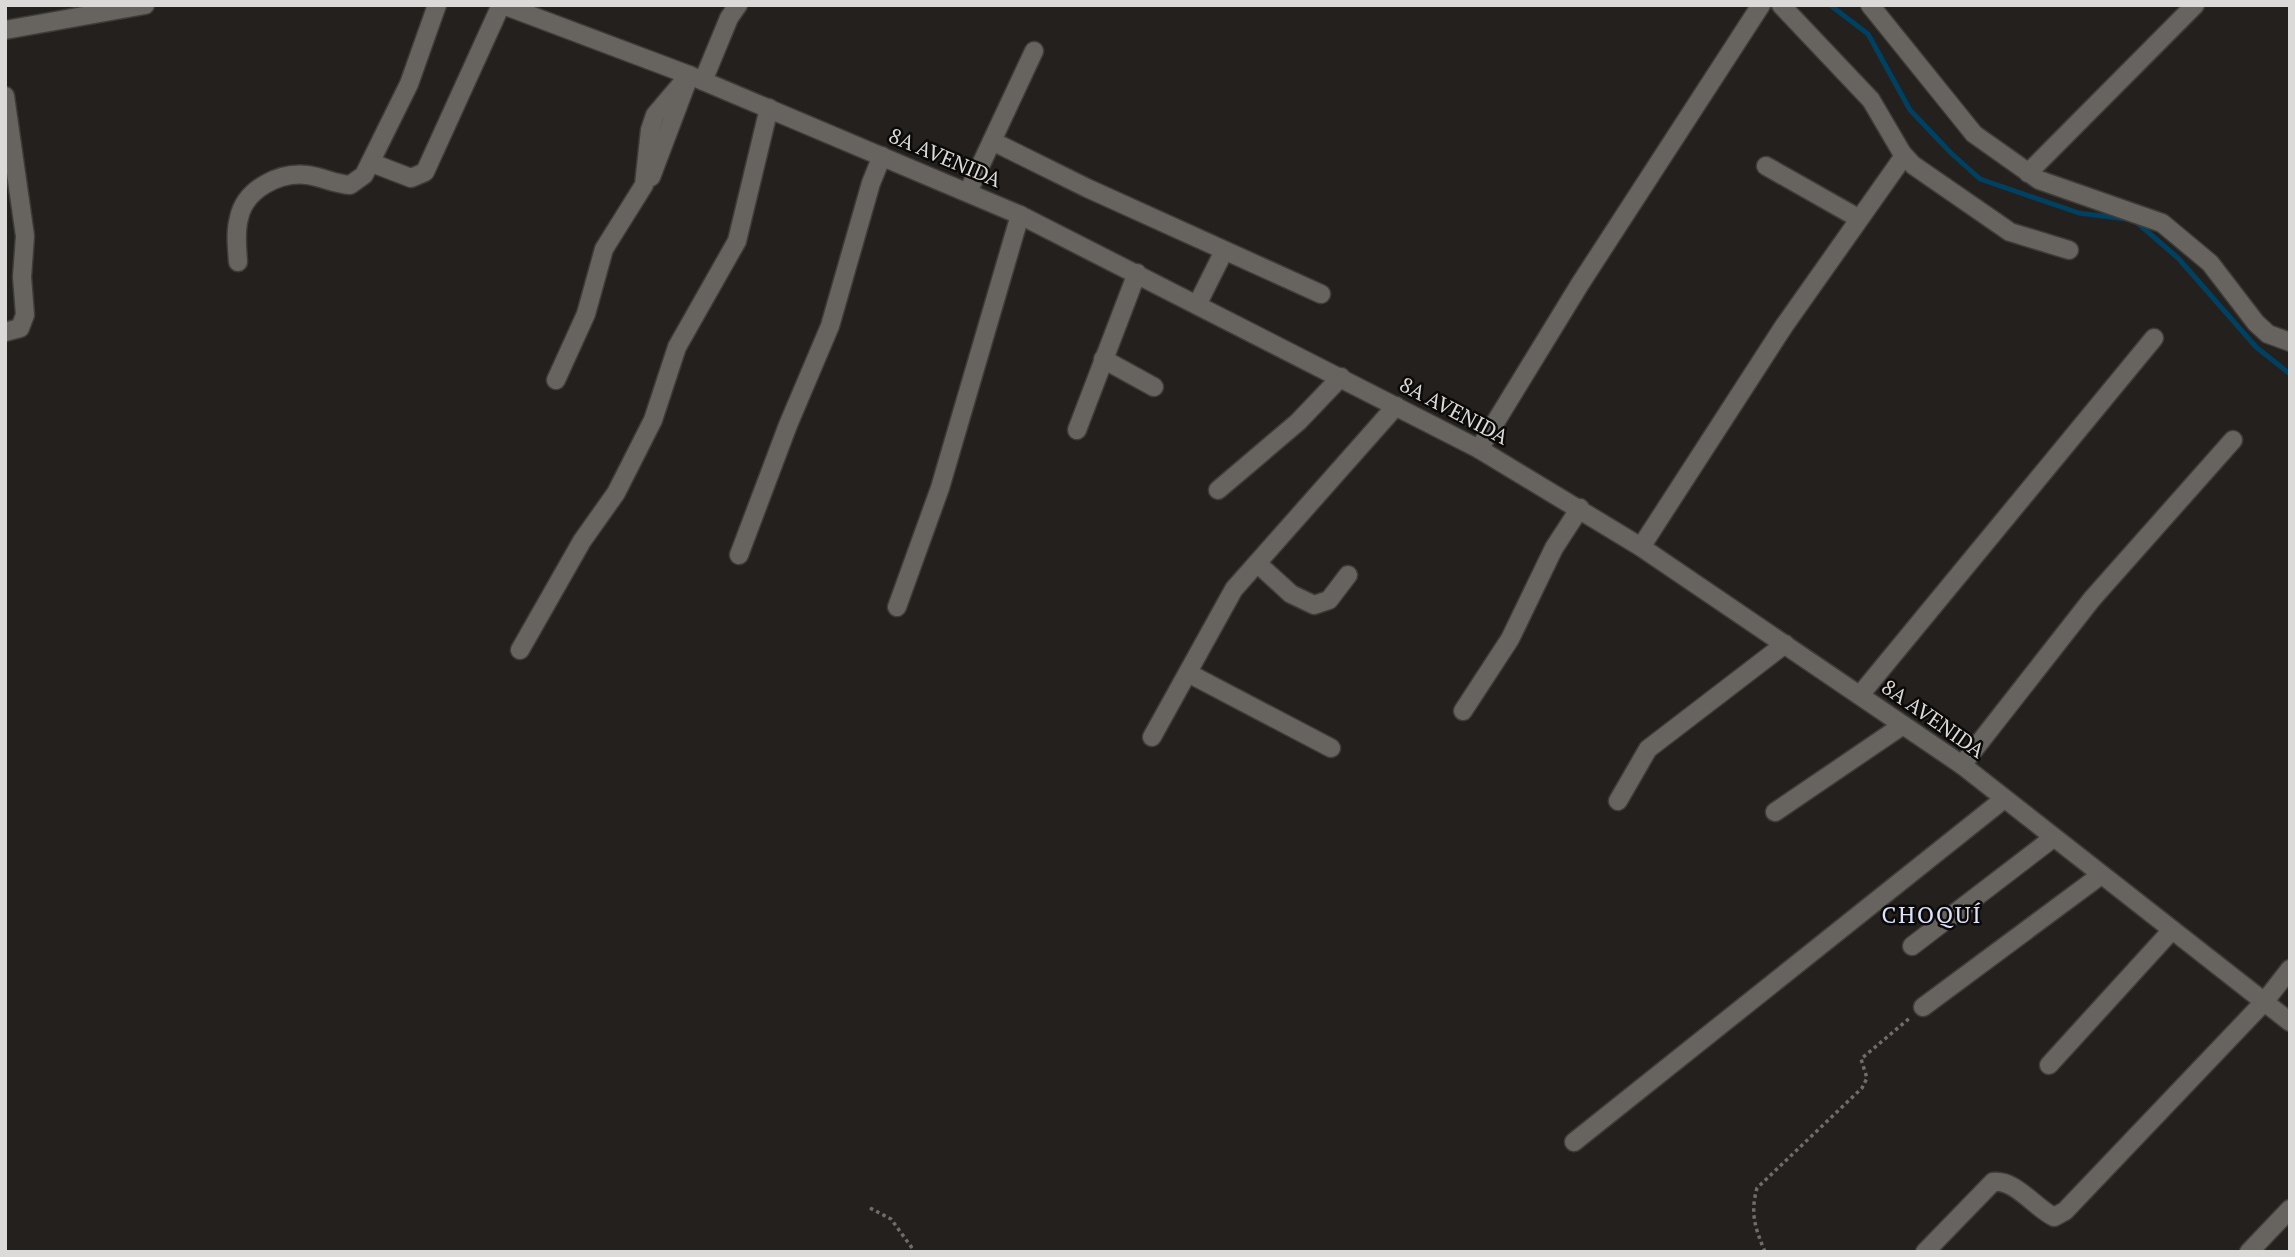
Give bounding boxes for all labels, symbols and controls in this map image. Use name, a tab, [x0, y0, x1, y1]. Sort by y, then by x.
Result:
street label: 8A AVENIDA	[885, 121, 1006, 194]
street label: 8A AVENIDA	[1395, 370, 1514, 451]
street label: 8A AVENIDA	[1877, 672, 1991, 764]
district label: CHOQUÍ	[1881, 899, 1983, 930]

